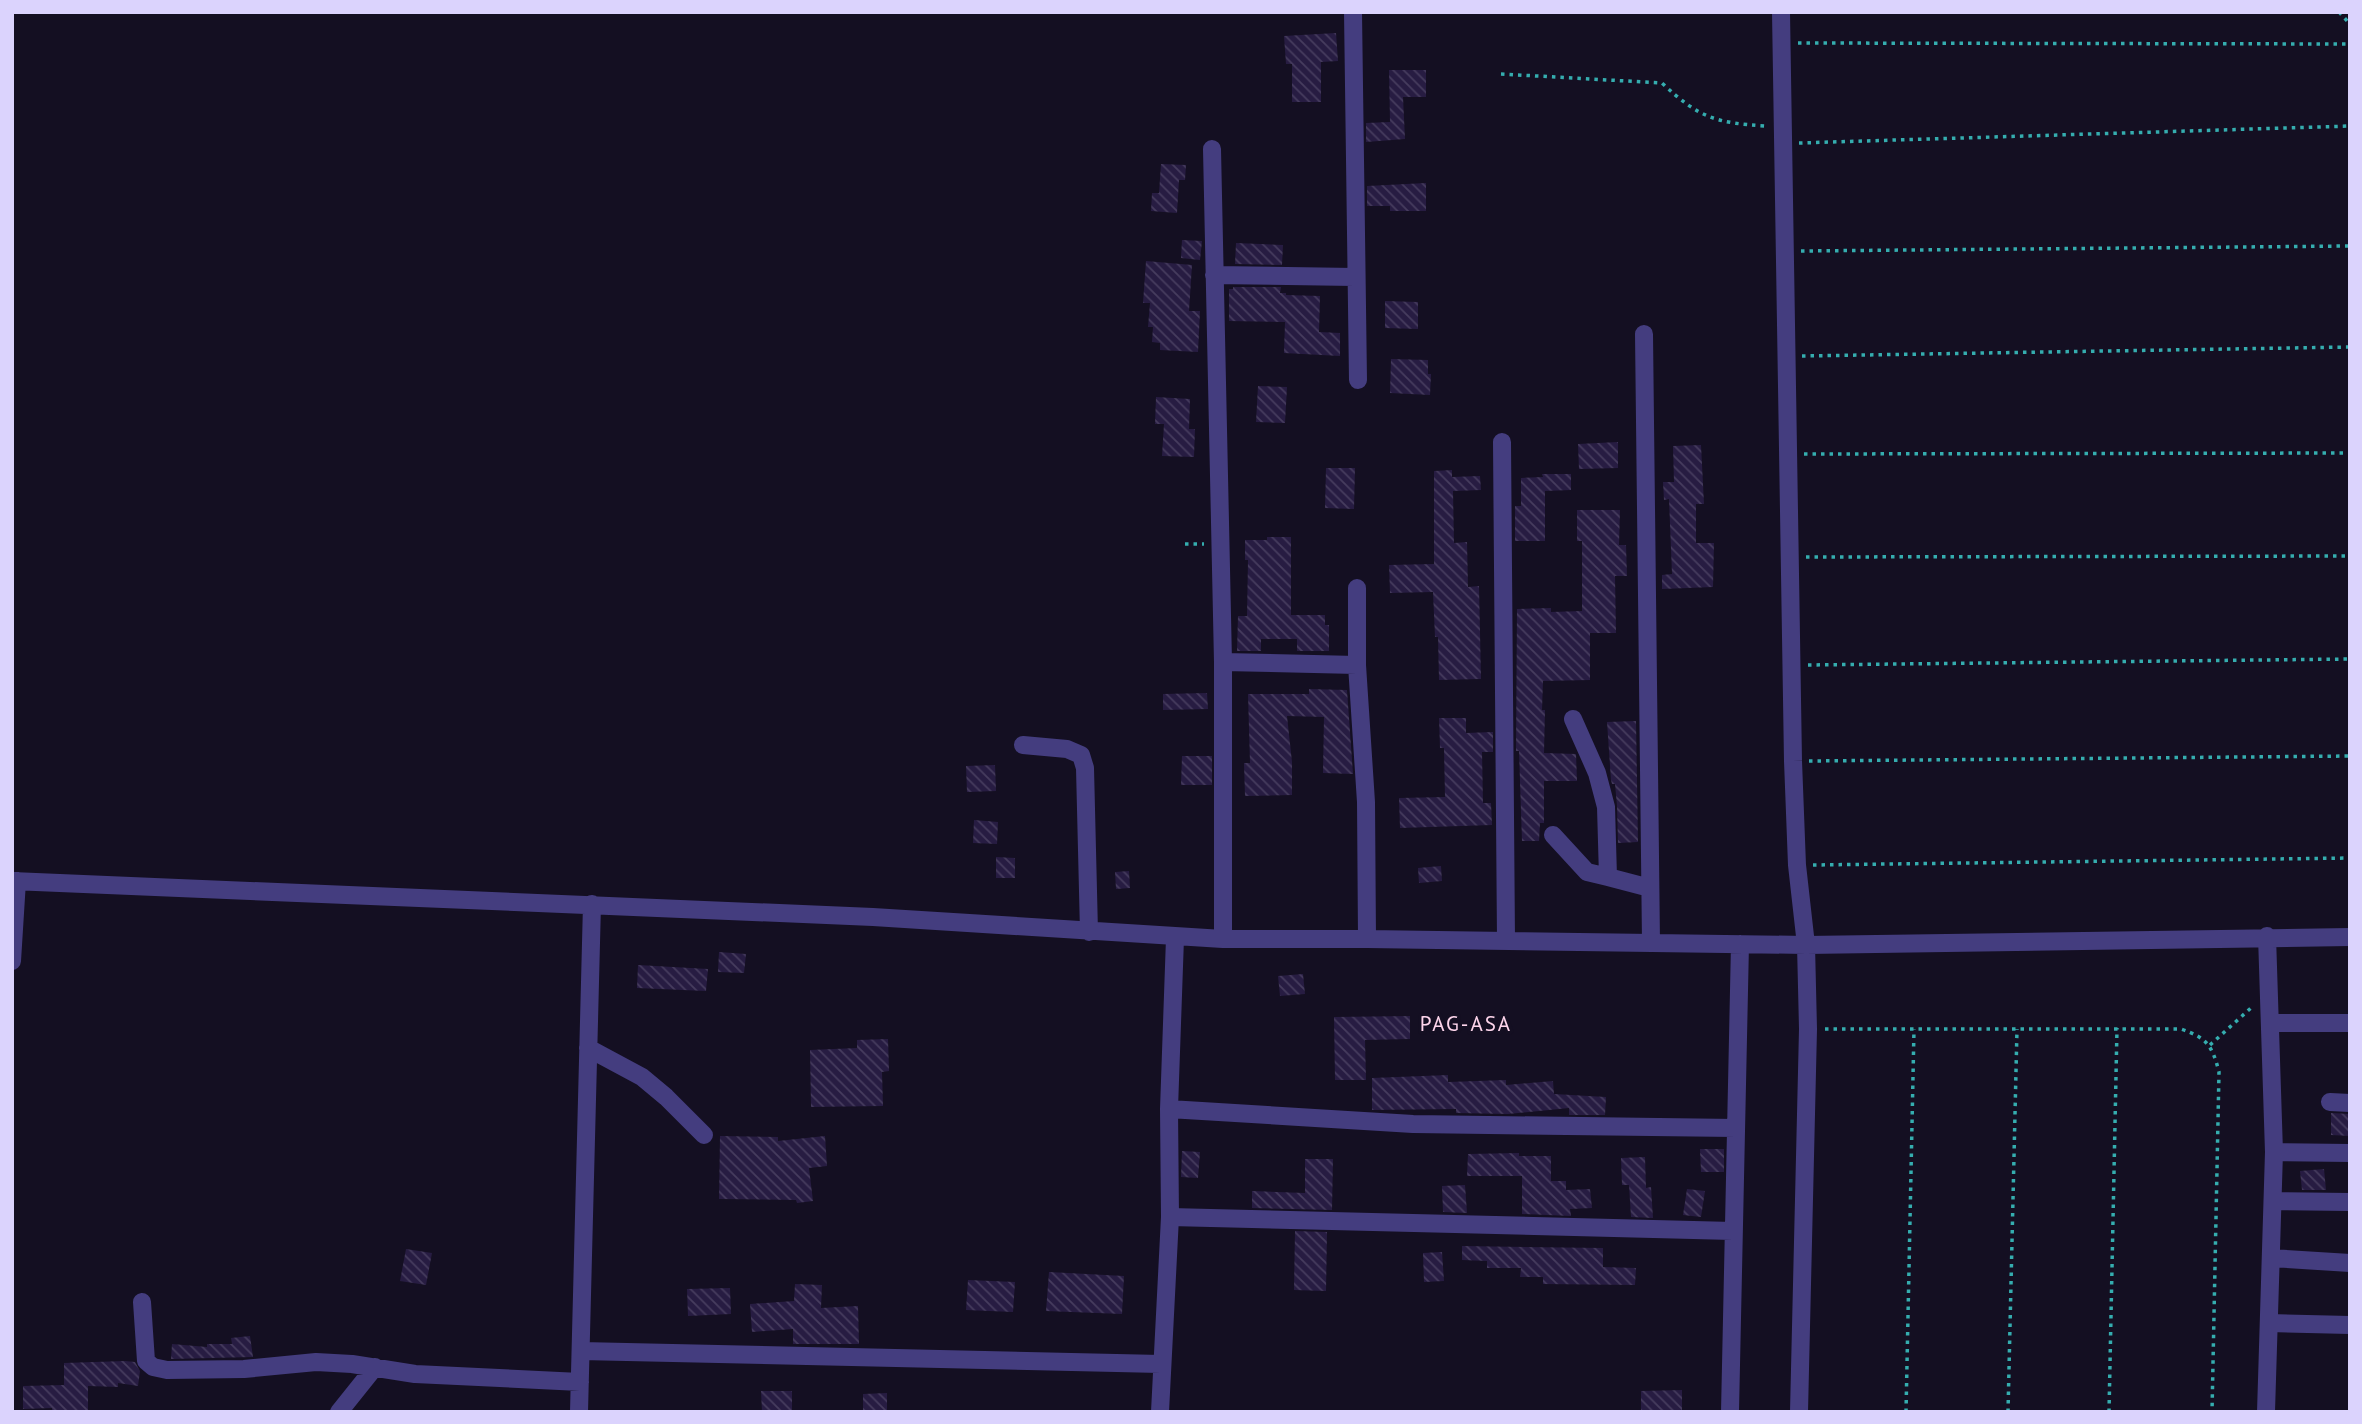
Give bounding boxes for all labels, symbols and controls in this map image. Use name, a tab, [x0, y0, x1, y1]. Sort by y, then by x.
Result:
district label: PAG-ASA	[1420, 1010, 1512, 1037]

